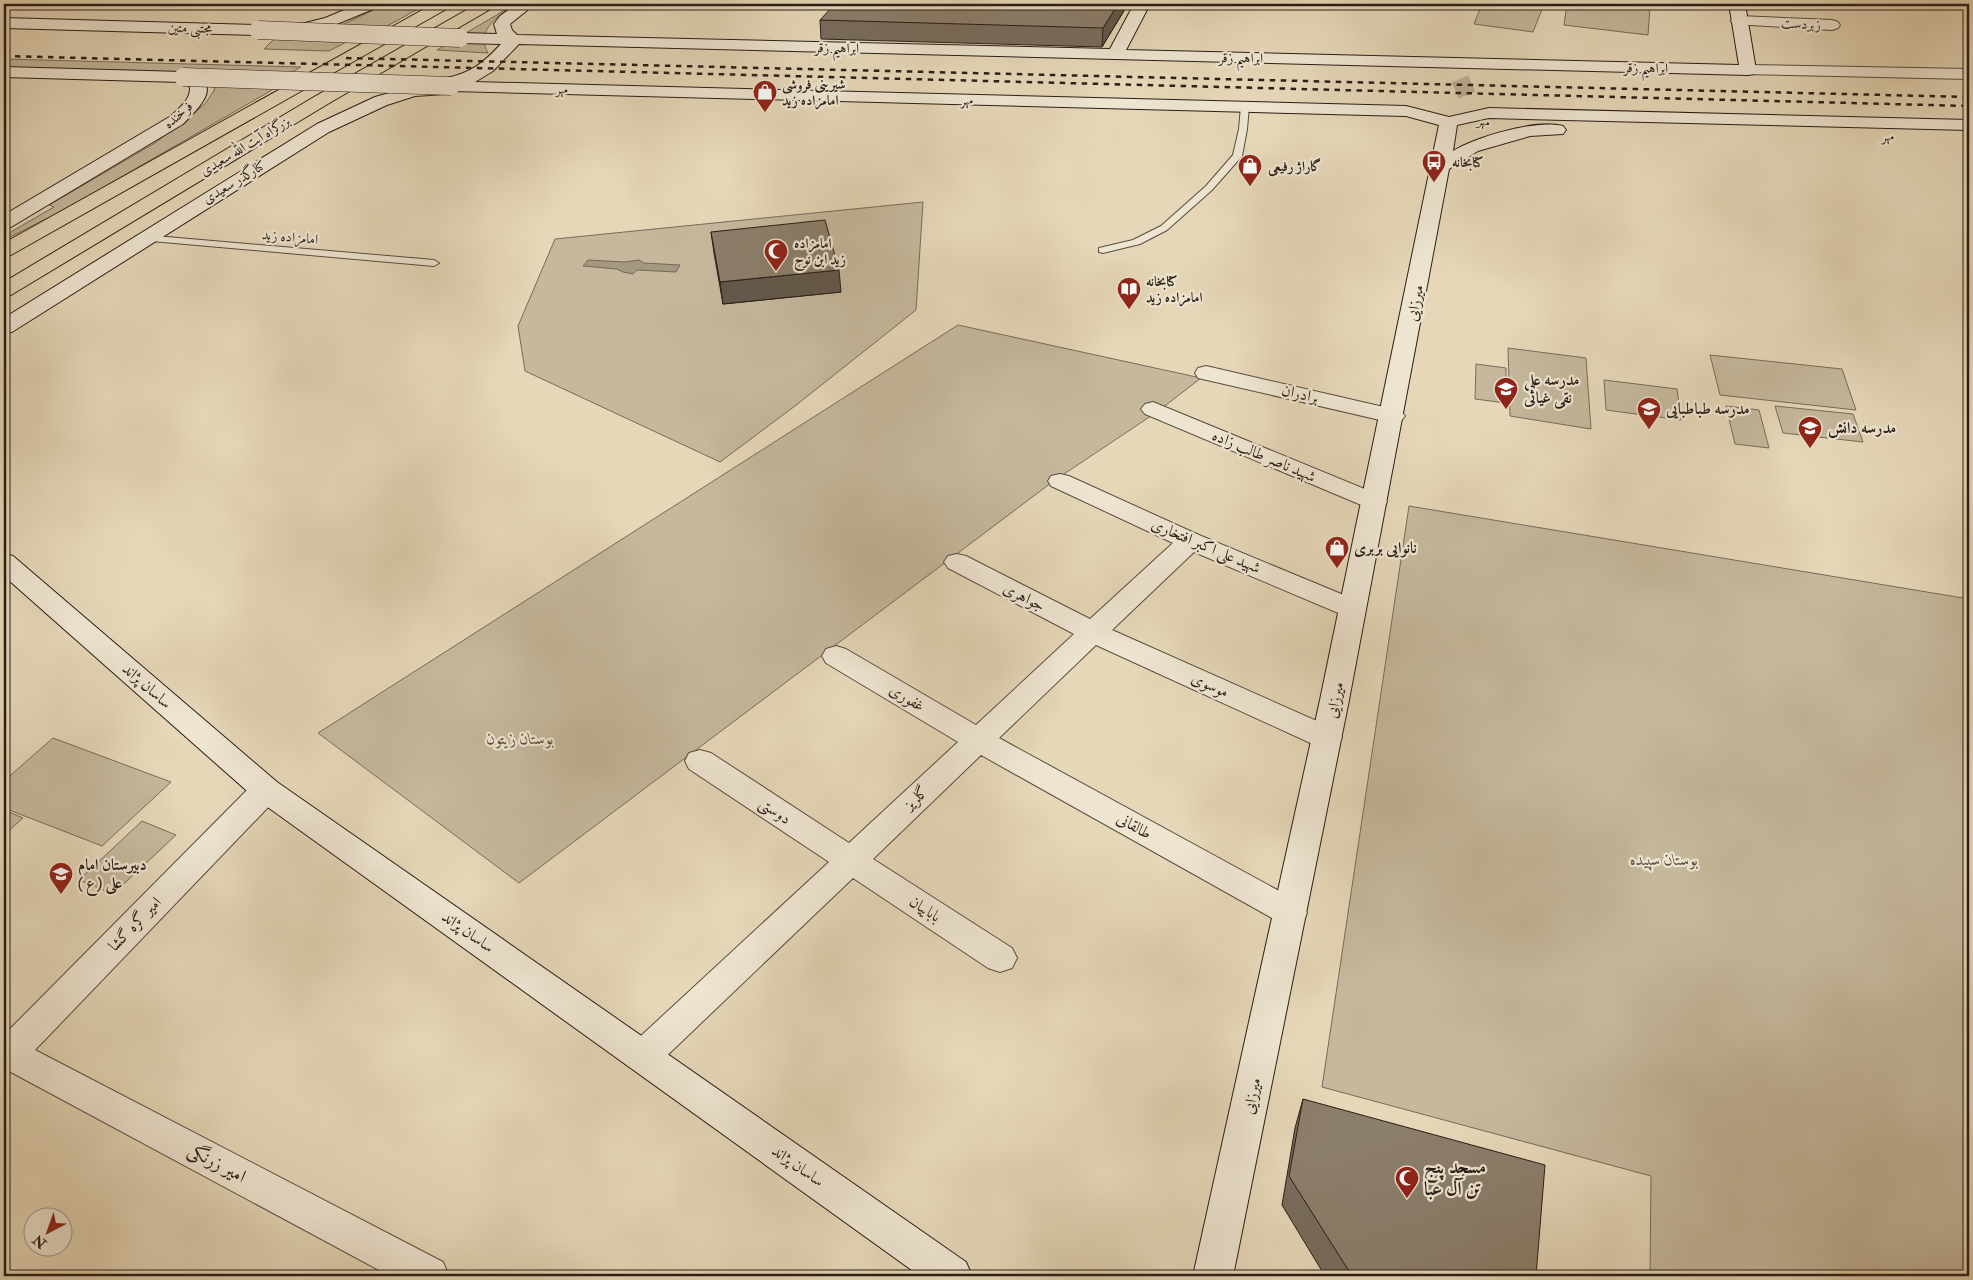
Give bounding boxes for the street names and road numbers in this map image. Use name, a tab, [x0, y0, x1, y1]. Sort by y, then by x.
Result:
street label: زبردست	[1781, 14, 1821, 34]
street label: مجتبی متین	[168, 19, 213, 40]
street label: ابراهیم زقر	[813, 39, 859, 62]
street label: ابراهیم زقر	[1217, 49, 1263, 72]
street label: ابراهیم زقر	[1622, 59, 1668, 82]
street label: مهر	[554, 80, 568, 99]
street label: مهر	[959, 91, 973, 110]
street label: فرخنده	[160, 98, 196, 132]
street label: بزرگراه آیت الله سعیدی	[195, 110, 294, 180]
street label: مهر	[1474, 111, 1492, 132]
street label: مهر	[1880, 127, 1894, 146]
street label: کنارگذر سعیدی	[199, 155, 268, 207]
street label: امامزاده زید	[261, 226, 319, 249]
street label: میرزایی	[1402, 283, 1428, 323]
street label: برادران	[1280, 380, 1321, 408]
street label: شهید ناصر طالب زاده	[1209, 425, 1319, 487]
street label: شهید علی اکبر افتخاری	[1148, 514, 1264, 579]
street label: جواهری	[1000, 578, 1048, 616]
street label: ساسان پژاند	[118, 659, 176, 713]
street label: موسوی	[1188, 668, 1232, 702]
street label: غفوری	[886, 680, 928, 716]
street label: میرزایی	[1321, 680, 1349, 720]
street label: گلریز	[898, 782, 933, 816]
street label: دوستی	[755, 793, 795, 830]
street label: طالقانی	[1113, 808, 1155, 844]
street label: باباییان	[905, 891, 945, 927]
street label: امیر گره گشا	[104, 892, 166, 955]
street label: ساسان پژاند	[438, 907, 498, 957]
street label: میرزایی	[1238, 1076, 1266, 1116]
street label: امیر زرنگی	[183, 1138, 250, 1189]
street label: ساسان پژاند	[768, 1141, 828, 1191]

